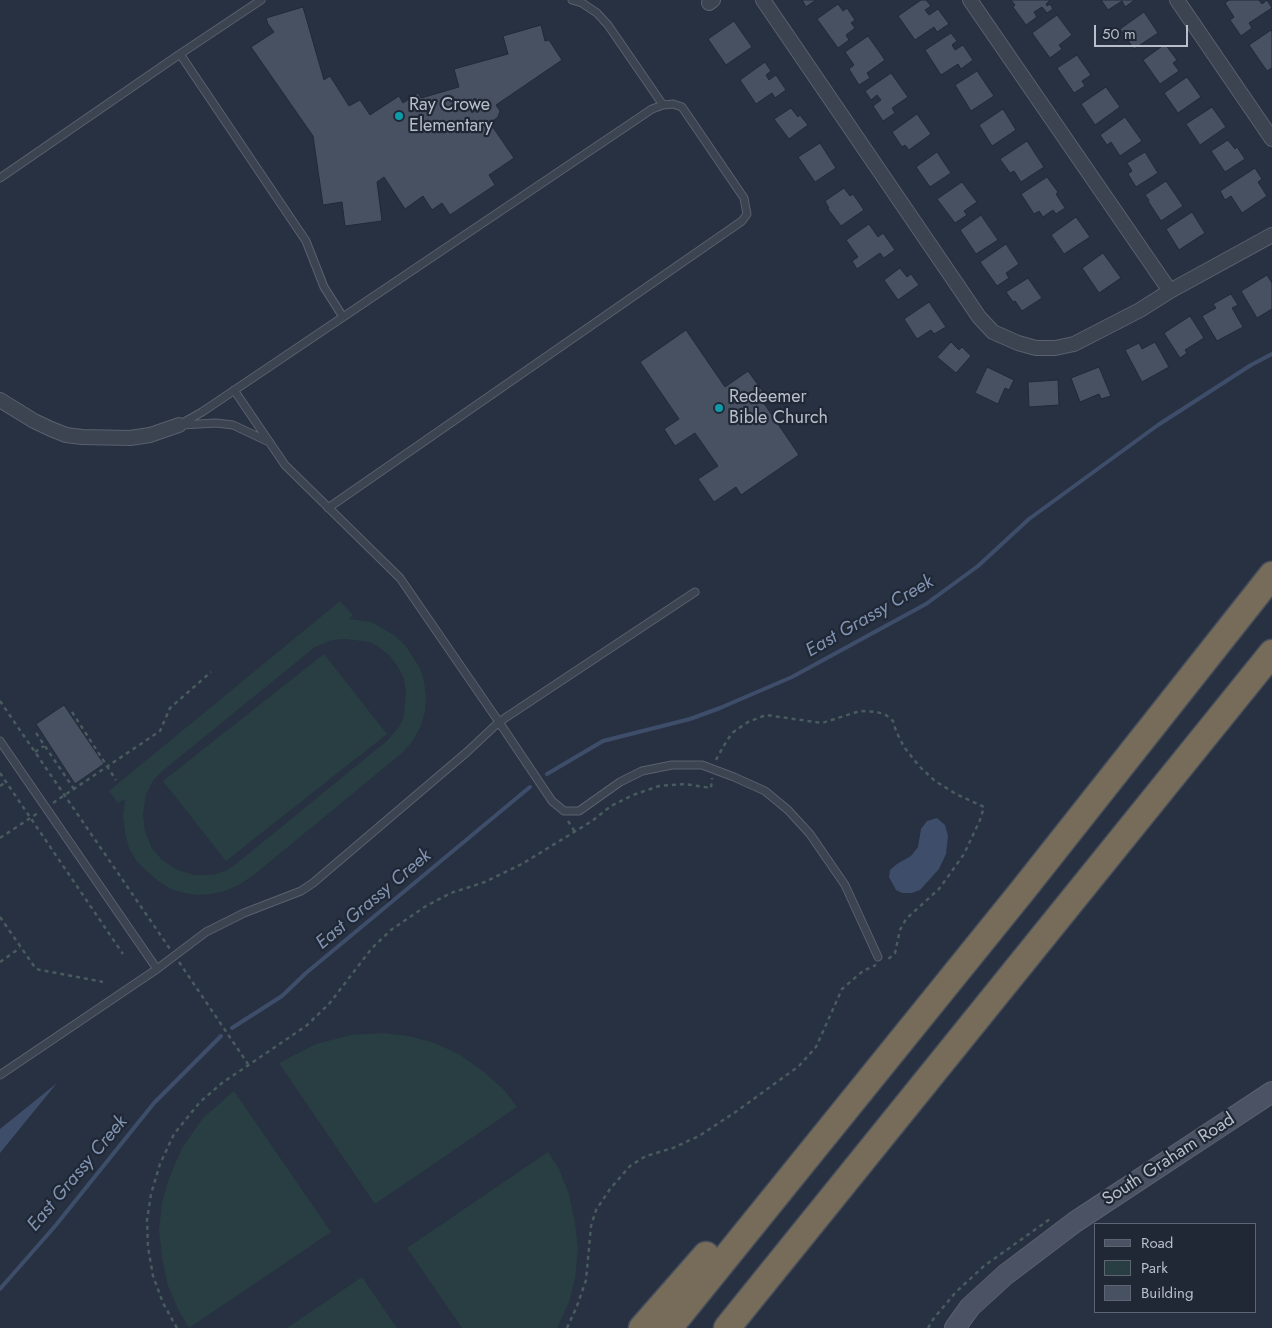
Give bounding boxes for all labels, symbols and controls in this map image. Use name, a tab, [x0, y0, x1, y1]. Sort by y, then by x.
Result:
scale bar	[1097, 15, 1191, 47]
text: 50 m	[1102, 23, 1136, 45]
place label: Ray Crowe Elementary	[409, 95, 493, 138]
marker: Ray Crowe Elementary	[393, 110, 405, 122]
place label: Redeemer Bible Church	[729, 387, 828, 429]
marker: Redeemer Bible Church	[713, 402, 725, 414]
water label: East Grassy Creek	[802, 571, 938, 663]
water label: East Grassy Creek	[312, 845, 436, 955]
street label: South Graham Road	[1099, 1109, 1239, 1211]
water label: East Grassy Creek	[23, 1112, 133, 1236]
legend	[1094, 1223, 1257, 1313]
text: Road	[1141, 1232, 1173, 1254]
text: Park	[1141, 1257, 1168, 1279]
text: Building	[1141, 1282, 1193, 1304]

